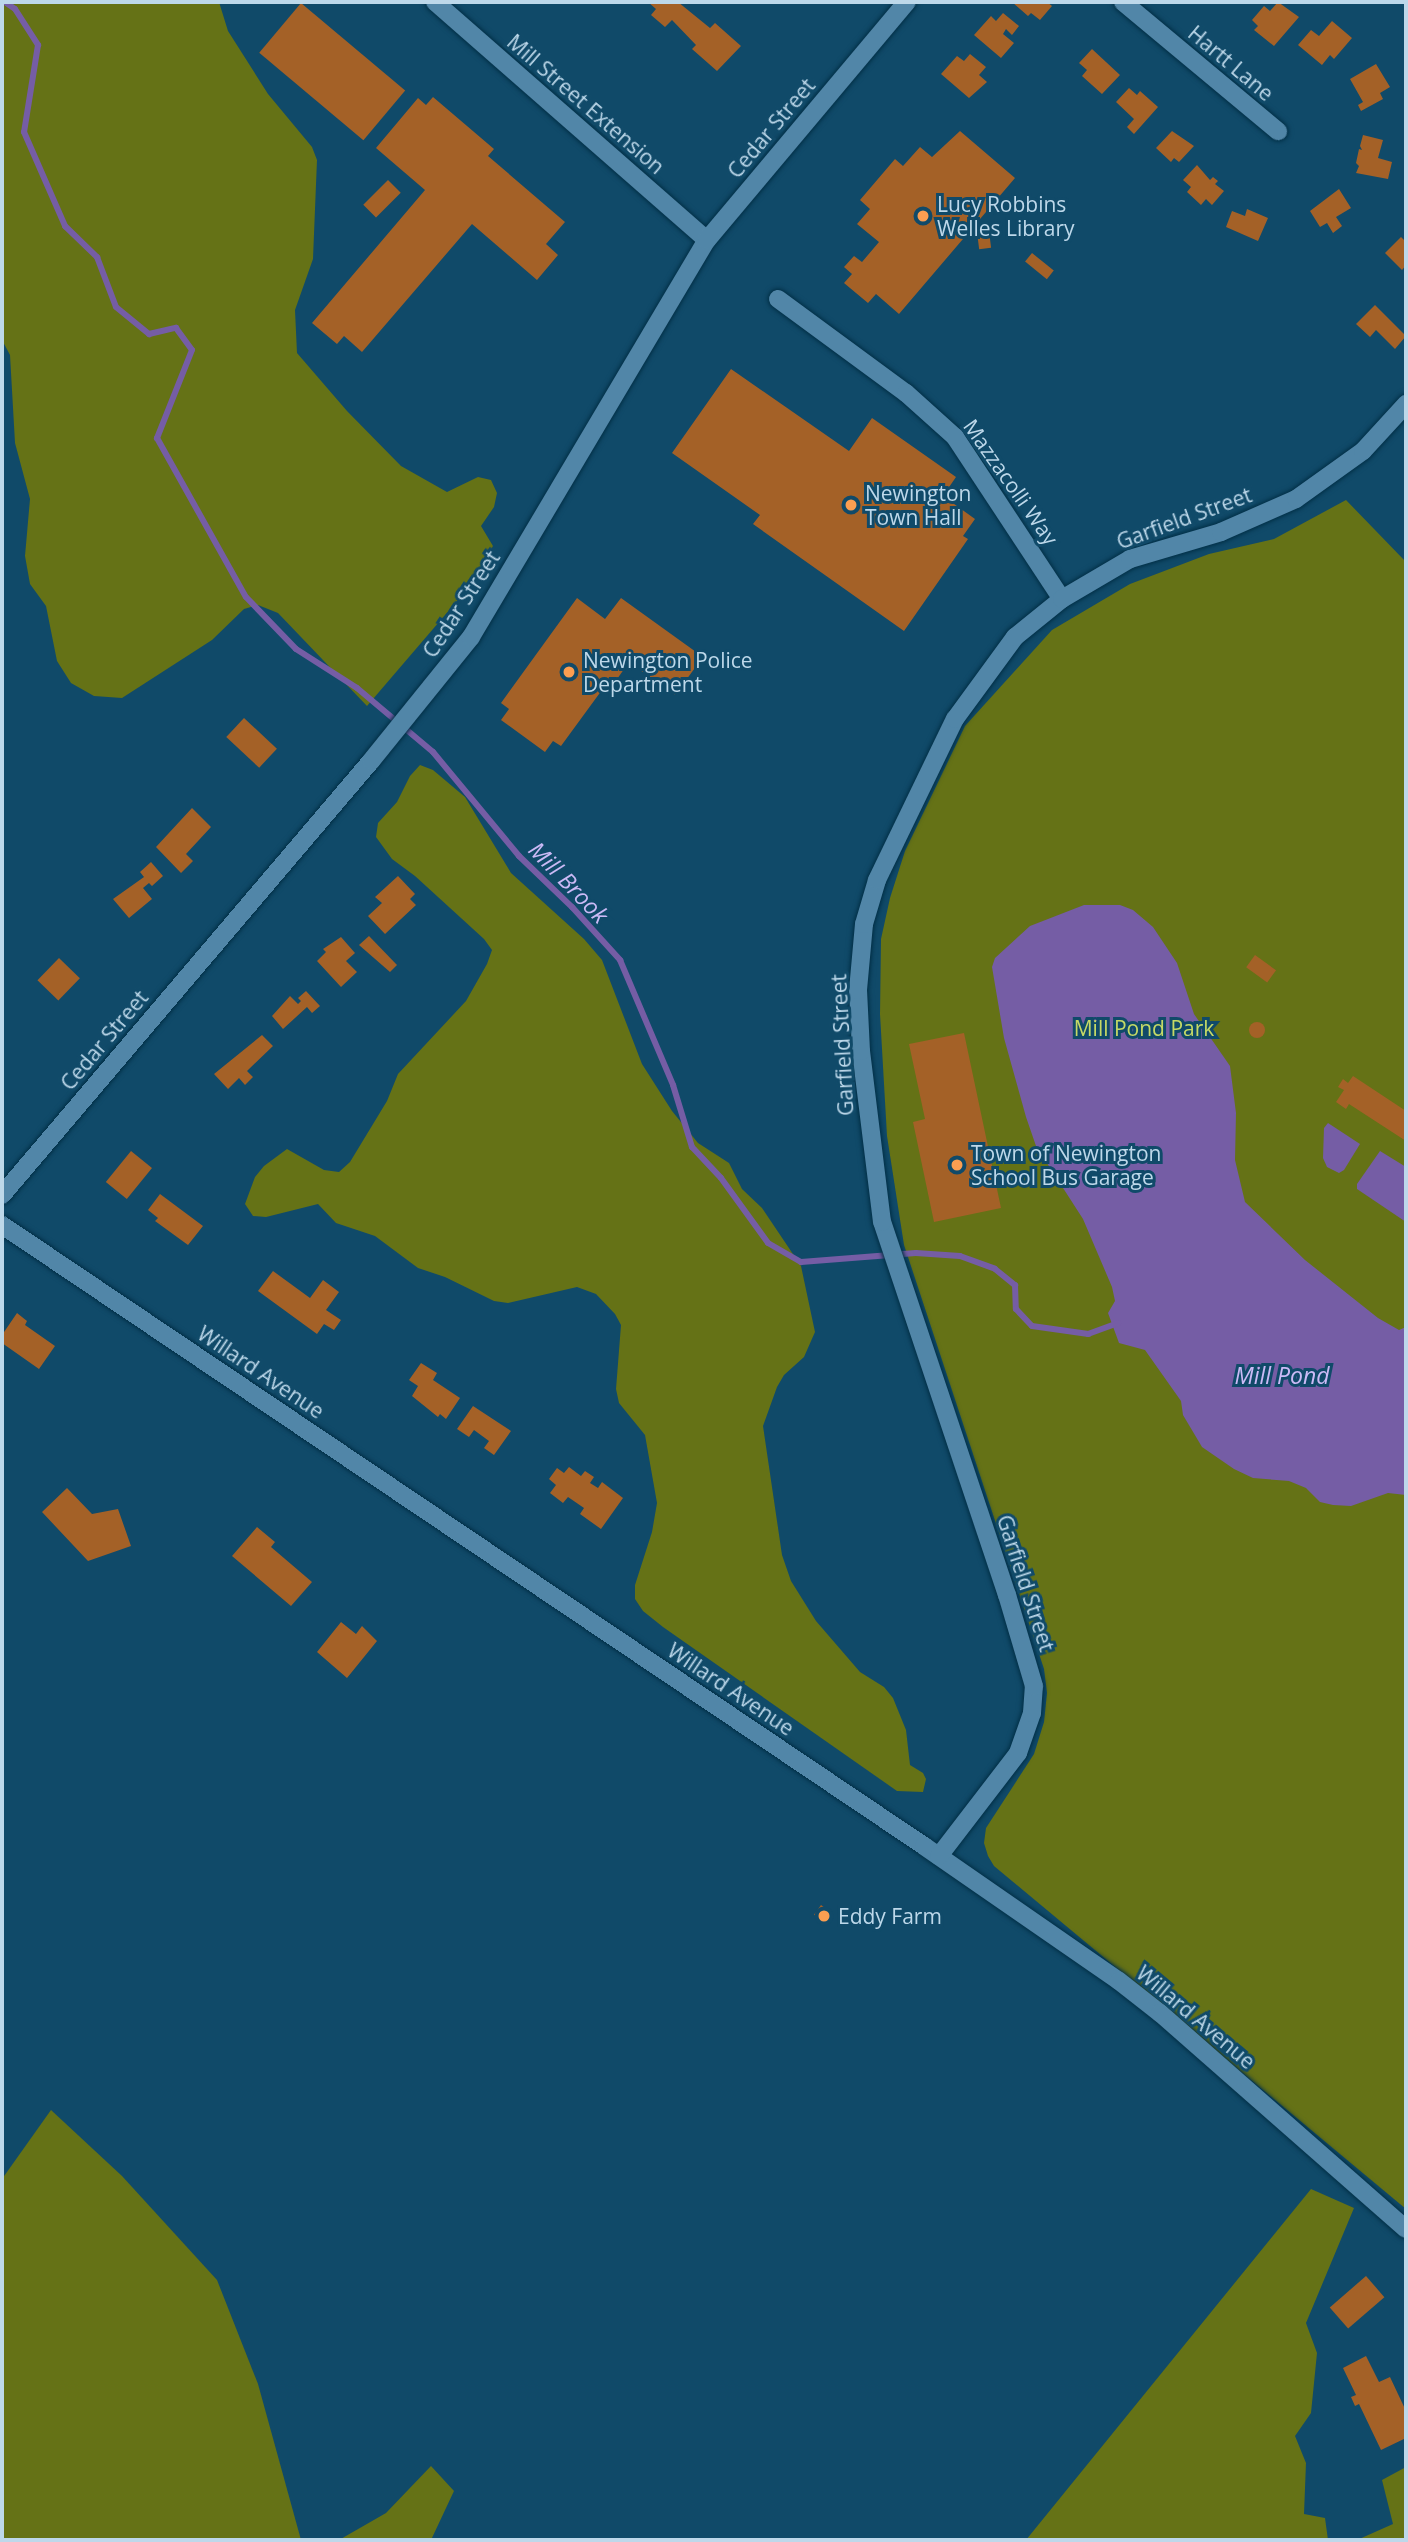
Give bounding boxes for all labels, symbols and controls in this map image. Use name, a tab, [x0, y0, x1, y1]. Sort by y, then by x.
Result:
street label: Hartt Lane	[1183, 20, 1279, 106]
street label: Mill Street Extension	[502, 29, 670, 179]
street label: Cedar Street	[722, 73, 820, 183]
place label: Lucy Robbins Welles Library	[937, 191, 1075, 241]
marker: Lucy Robbins Welles Library	[915, 208, 931, 224]
street label: Mazzacolli Way	[958, 414, 1064, 550]
place label: Newington Town Hall	[865, 480, 971, 530]
street label: Garfield Street	[1113, 482, 1255, 554]
marker: Newington Town Hall	[843, 497, 859, 513]
street label: Cedar Street	[417, 546, 505, 662]
place label: Newington Police Department	[583, 647, 753, 697]
marker: Newington Police Department	[561, 664, 577, 680]
water label: Mill Brook	[523, 835, 615, 929]
street label: Garfield Street	[826, 973, 858, 1117]
street label: Cedar Street	[55, 985, 153, 1095]
park label: Mill Pond Park	[1074, 1015, 1214, 1041]
place label: Town of Newington School Bus Garage	[971, 1140, 1161, 1190]
marker: Town of Newington School Bus Garage	[949, 1157, 965, 1173]
street label: Willard Avenue	[193, 1320, 329, 1424]
water label: Mill Pond	[1234, 1361, 1330, 1389]
street label: Garfield Street	[992, 1512, 1060, 1654]
street label: Willard Avenue	[663, 1637, 799, 1741]
place label: Eddy Farm	[838, 1903, 942, 1929]
marker: Eddy Farm	[816, 1908, 832, 1924]
street label: Willard Avenue	[1132, 1960, 1260, 2074]

